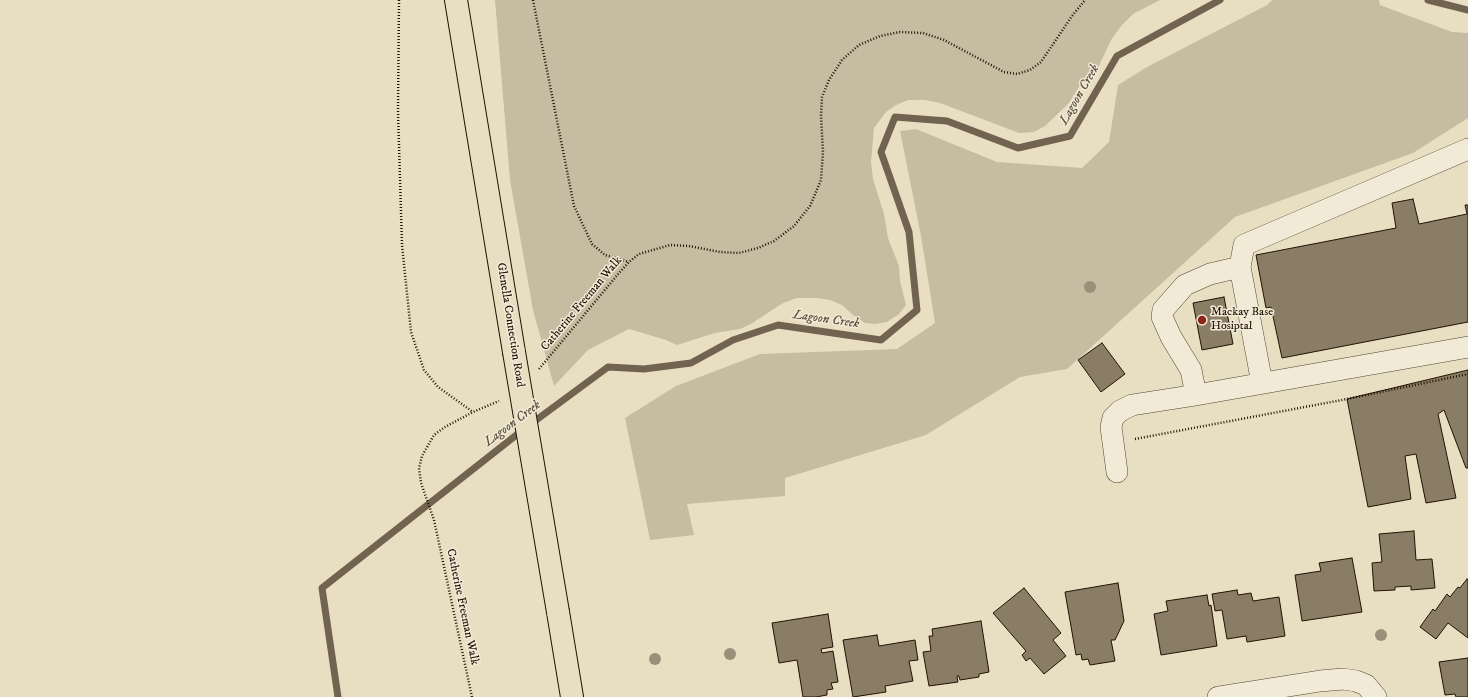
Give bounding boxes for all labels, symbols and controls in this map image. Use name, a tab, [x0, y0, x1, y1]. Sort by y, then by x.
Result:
water label: Lagoon Creek	[1057, 62, 1103, 128]
street label: Catherine Freeman Walk	[538, 254, 626, 354]
street label: Glenella Connection Road	[493, 262, 527, 388]
place label: Mackay Base Hosiptal	[1211, 306, 1273, 334]
water label: Lagoon Creek	[792, 308, 860, 332]
marker: Mackay Base Hosiptal	[1196, 314, 1208, 326]
water label: Lagoon Creek	[482, 398, 544, 450]
street label: Catherine Freeman Walk	[443, 548, 481, 666]

